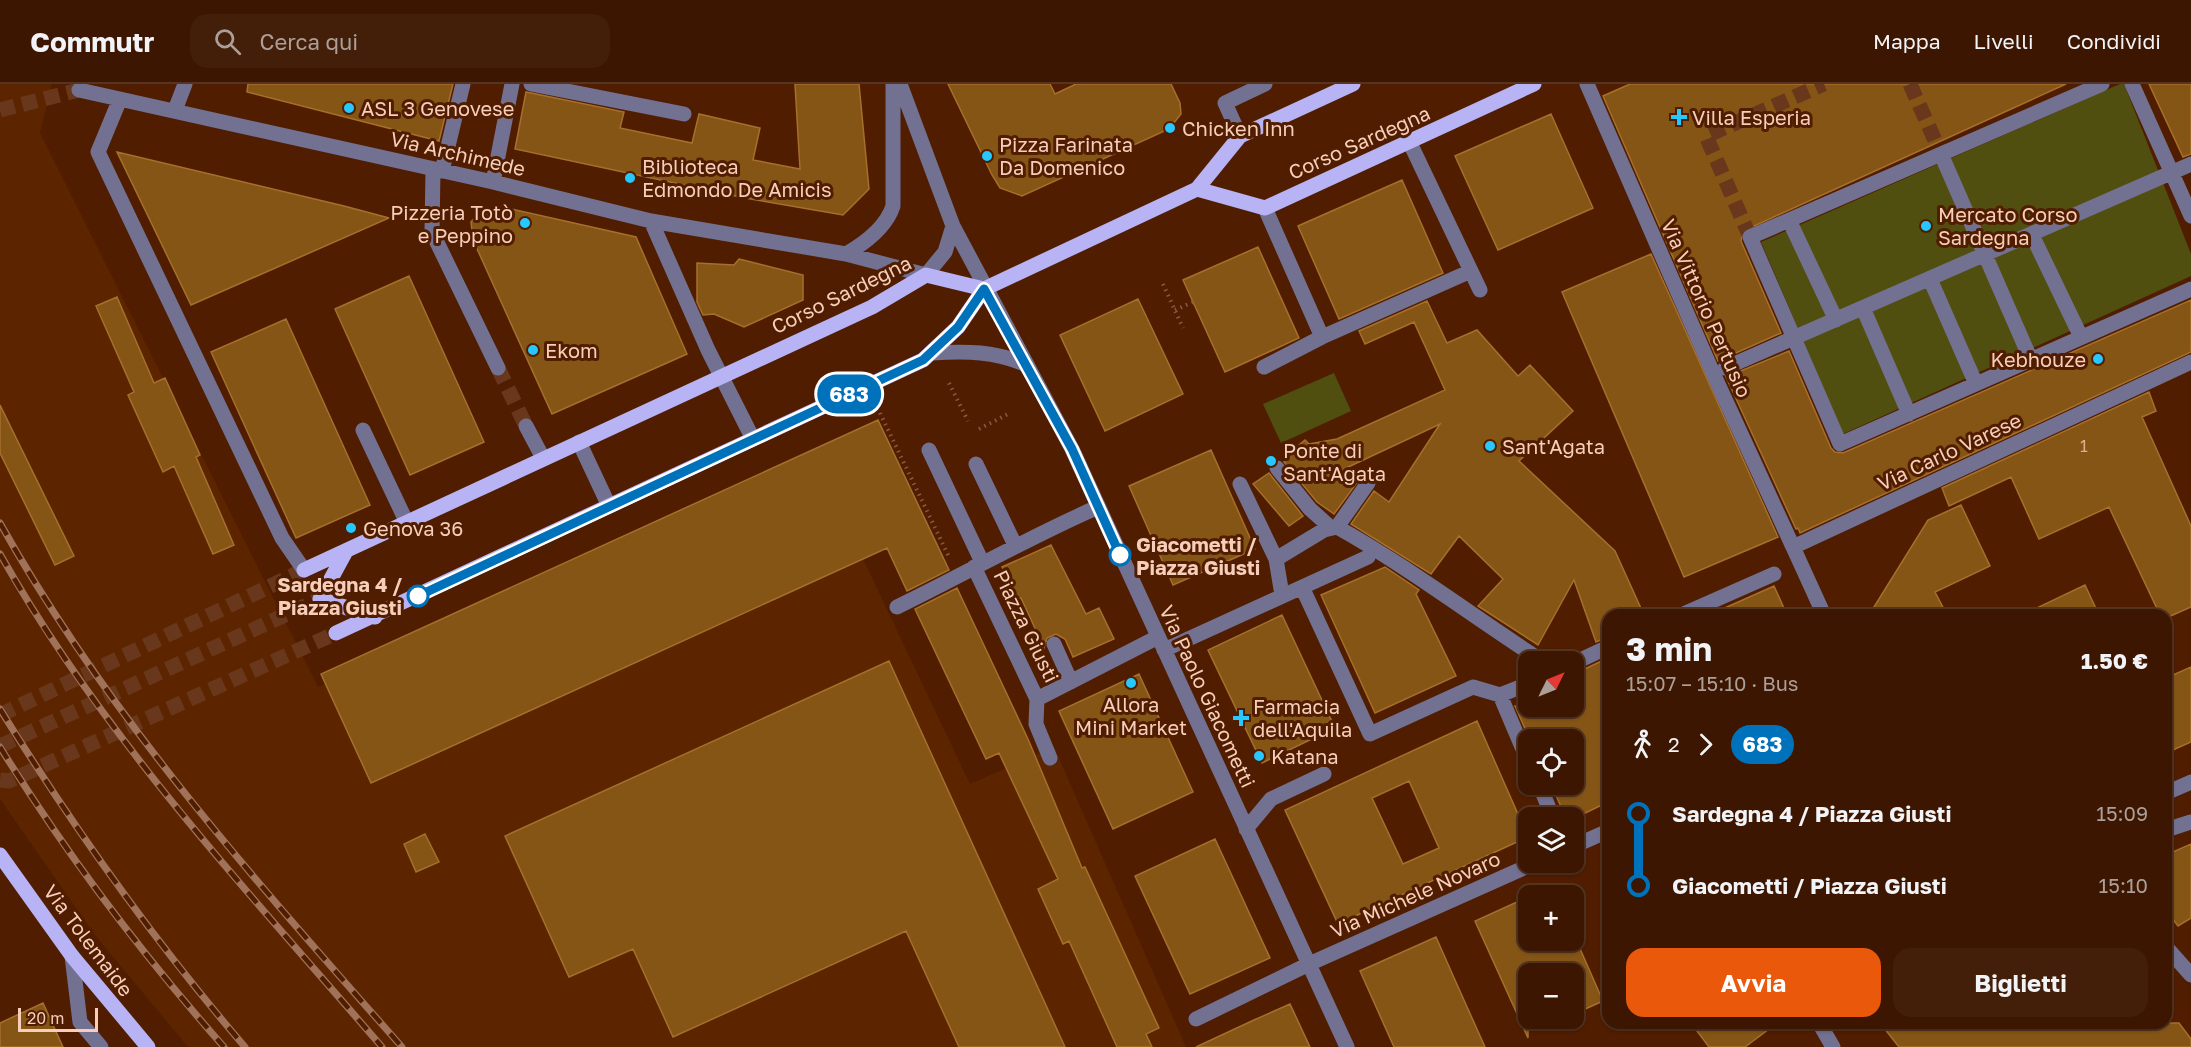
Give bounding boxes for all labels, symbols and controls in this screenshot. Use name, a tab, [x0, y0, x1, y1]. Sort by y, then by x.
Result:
search box	[190, 14, 610, 68]
text: Commutr	[30, 25, 154, 58]
icon: search	[211, 25, 244, 58]
text: Cerca qui	[259, 28, 358, 55]
text: Mappa	[1873, 28, 1941, 54]
text: Livelli	[1974, 28, 2034, 54]
text: Condividi	[2067, 28, 2161, 54]
place label: ASL 3 Genovese	[361, 96, 514, 120]
street label: Corso Sardegna	[1284, 100, 1434, 184]
marker: ASL 3 Genovese	[342, 101, 356, 115]
place label: Villa Esperia	[1692, 105, 1811, 129]
marker: Villa Esperia	[1670, 108, 1688, 126]
place label: Chicken Inn	[1182, 116, 1295, 140]
marker: Chicken Inn	[1163, 121, 1177, 135]
street label: Via Archimede	[388, 126, 528, 180]
place label: Pizza Farinata Da Domenico	[999, 132, 1133, 179]
marker: Pizza Farinata Da Domenico	[980, 149, 994, 163]
place label: Biblioteca Edmondo De Amicis	[642, 154, 832, 201]
marker: Biblioteca Edmondo De Amicis	[623, 171, 637, 185]
place label: Pizzeria Totò e Peppino	[390, 200, 513, 247]
place label: Mercato Corso Sardegna	[1938, 202, 2077, 249]
street label: Via Vittorio Pertusio	[1657, 215, 1757, 401]
marker: Pizzeria Totò e Peppino	[518, 216, 532, 230]
marker: Mercato Corso Sardegna	[1919, 219, 1933, 233]
street label: Corso Sardegna	[767, 250, 915, 338]
place label: Ekom	[545, 338, 598, 362]
marker: Ekom	[526, 343, 540, 357]
place label: Kebhouze	[1991, 347, 2086, 371]
marker: Kebhouze	[2091, 352, 2105, 366]
line badge: 683	[814, 374, 884, 414]
text: 683	[829, 381, 869, 407]
street label: Via Carlo Varese	[1873, 407, 2025, 495]
place label: Sant'Agata	[1502, 434, 1605, 458]
house number: 1	[2080, 436, 2088, 456]
place label: Ponte di Sant'Agata	[1283, 438, 1386, 485]
marker: Sant'Agata	[1483, 439, 1497, 453]
marker: Ponte di Sant'Agata	[1264, 454, 1278, 468]
place label: Genova 36	[363, 516, 463, 540]
marker: Genova 36	[344, 521, 358, 535]
place label: Giacometti / Piazza Giusti	[1136, 532, 1260, 579]
marker: Giacometti / Piazza Giusti	[1109, 544, 1131, 566]
street label: Piazza Giusti	[989, 566, 1065, 686]
place label: Sardegna 4 / Piazza Giusti	[277, 572, 402, 619]
marker: Sardegna 4 / Piazza Giusti	[407, 585, 429, 607]
street label: Via Paolo Giacometti	[1155, 601, 1261, 791]
text: 3 min	[1626, 629, 1712, 668]
text: 1.50 €	[2081, 647, 2148, 674]
north arrow	[1518, 651, 1584, 717]
map controls	[1518, 651, 1584, 1029]
text: 15:07 – 15:10 · Bus	[1626, 671, 1798, 695]
marker: Allora Mini Market	[1124, 676, 1138, 690]
place label: Allora Mini Market	[1075, 692, 1187, 739]
place label: Farmacia dell'Aquila	[1253, 694, 1352, 741]
marker: Farmacia dell'Aquila	[1234, 711, 1248, 725]
icon: walk	[1626, 728, 1659, 761]
icon: forward	[1689, 728, 1722, 761]
button: locate	[1518, 729, 1584, 795]
text: 683	[1743, 731, 1782, 757]
text: 2	[1668, 732, 1680, 756]
place label: Katana	[1271, 744, 1339, 768]
marker: Katana	[1252, 749, 1266, 763]
text: Sardegna 4 / Piazza Giusti	[1672, 800, 1951, 827]
text: 15:09	[2096, 801, 2148, 825]
button: layers	[1518, 807, 1584, 873]
street label: Via Michele Novaro	[1326, 846, 1504, 942]
text: Giacometti / Piazza Giusti	[1672, 872, 1947, 899]
text: 15:10	[2099, 873, 2148, 897]
street label: Via Tolemaide	[39, 879, 139, 1001]
button: +	[1518, 885, 1584, 951]
button: Avvia	[1626, 948, 1881, 1017]
button: Biglietti	[1893, 948, 2148, 1017]
button: −	[1518, 963, 1584, 1029]
scale bar	[18, 1005, 98, 1032]
text: 20 m	[27, 1008, 64, 1028]

